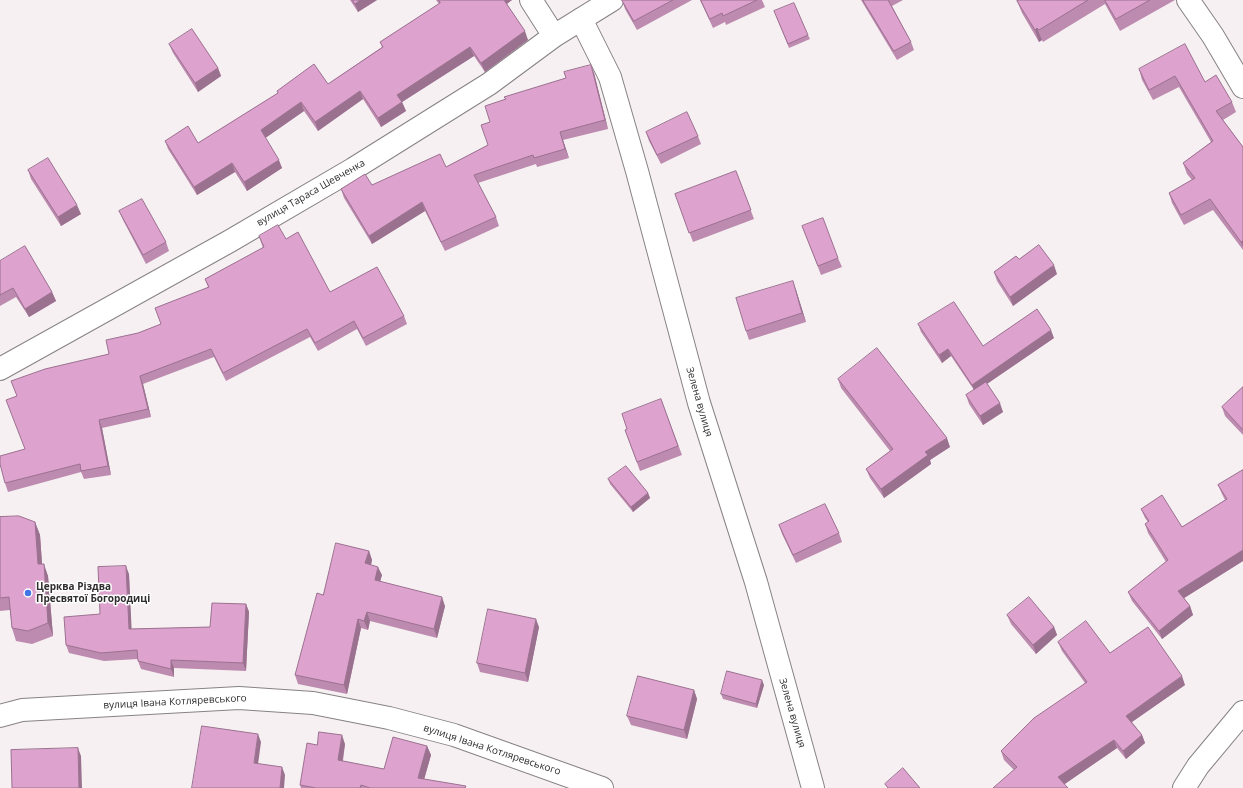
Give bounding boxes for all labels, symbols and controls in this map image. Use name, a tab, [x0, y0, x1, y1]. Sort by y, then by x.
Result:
street label: вулиця Тараса Шевченка	[255, 157, 367, 229]
street label: Зелена вулиця	[683, 366, 715, 438]
place label: Церква Різдва Пресвятої Богородиці	[36, 581, 150, 604]
marker: Церква Різдва Пресвятої Богородиці	[23, 588, 33, 598]
street label: Зелена вулиця	[776, 677, 808, 749]
street label: вулиця Івана Котляревського	[103, 692, 247, 712]
street label: вулиця Івана Котляревського	[422, 722, 562, 778]

